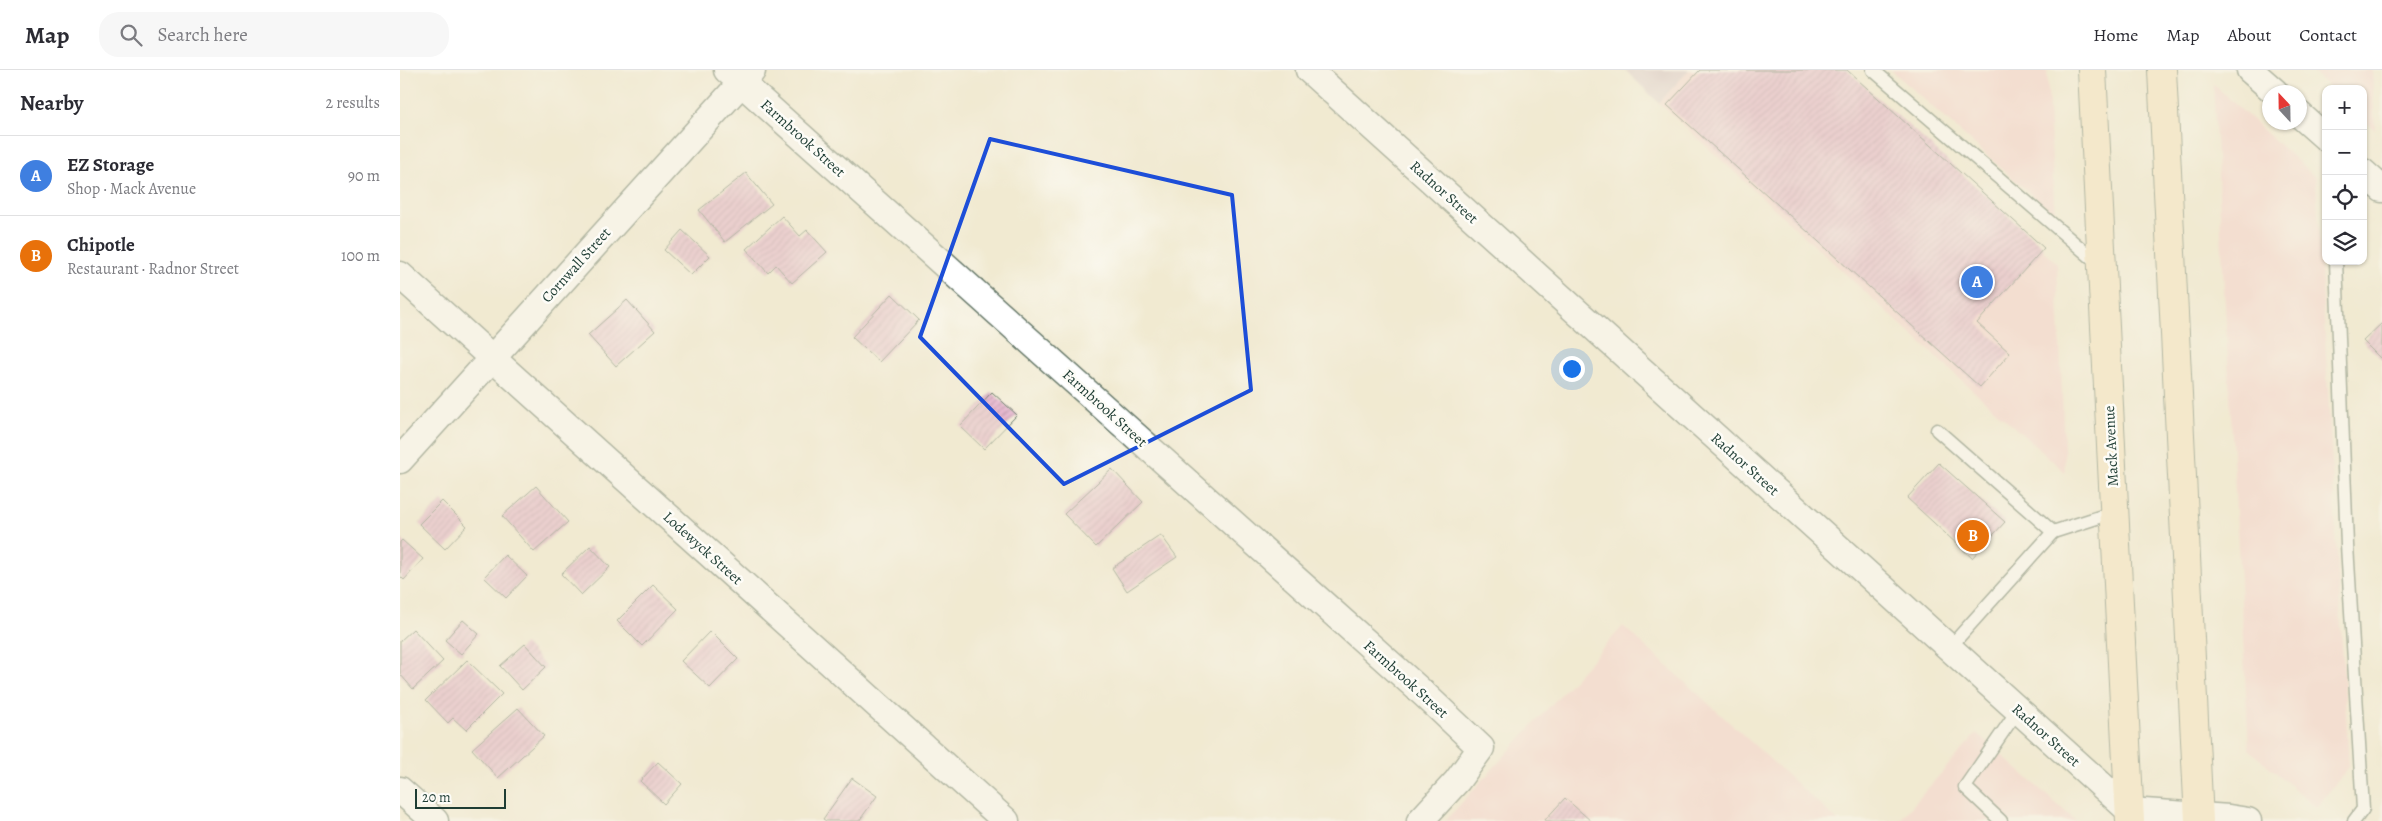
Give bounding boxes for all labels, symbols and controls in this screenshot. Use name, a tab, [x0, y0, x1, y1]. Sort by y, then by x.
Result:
search box	[99, 12, 449, 57]
text: Map	[25, 19, 69, 51]
icon: search	[117, 21, 145, 49]
text: Search here	[157, 22, 248, 48]
text: Home	[2093, 23, 2138, 47]
text: Map	[2166, 23, 2199, 47]
text: About	[2227, 23, 2271, 47]
text: Contact	[2299, 23, 2357, 47]
north arrow	[2262, 85, 2307, 130]
map controls	[2322, 85, 2367, 265]
button: +	[2322, 85, 2367, 130]
text: Nearby	[20, 89, 83, 117]
text: 2 results	[325, 92, 380, 114]
street label: Farmbrook Street	[756, 95, 850, 182]
button: −	[2322, 130, 2367, 175]
text: EZ Storage	[67, 152, 154, 178]
street label: Radnor Street	[1406, 156, 1482, 228]
text: A	[31, 165, 41, 187]
text: 90 m	[348, 165, 380, 187]
button: locate	[2322, 175, 2367, 220]
text: Shop · Mack Avenue	[67, 178, 196, 200]
button: layers	[2322, 220, 2367, 265]
street label: Cornwall Street	[537, 223, 615, 307]
text: Chipotle	[67, 232, 135, 258]
text: B	[31, 245, 41, 267]
text: 100 m	[341, 245, 380, 267]
text: Restaurant · Radnor Street	[67, 258, 239, 280]
pin: A	[1961, 263, 1993, 301]
your location	[1559, 356, 1585, 382]
street label: Farmbrook Street	[1058, 365, 1152, 452]
street label: Mack Avenue	[2099, 405, 2123, 487]
street label: Radnor Street	[1707, 428, 1783, 500]
street label: Lodewyck Street	[659, 507, 747, 589]
pin: B	[1957, 517, 1989, 555]
street label: Farmbrook Street	[1359, 636, 1453, 723]
street label: Radnor Street	[2008, 699, 2084, 771]
scale bar	[415, 786, 506, 809]
text: 20 m	[422, 788, 451, 807]

